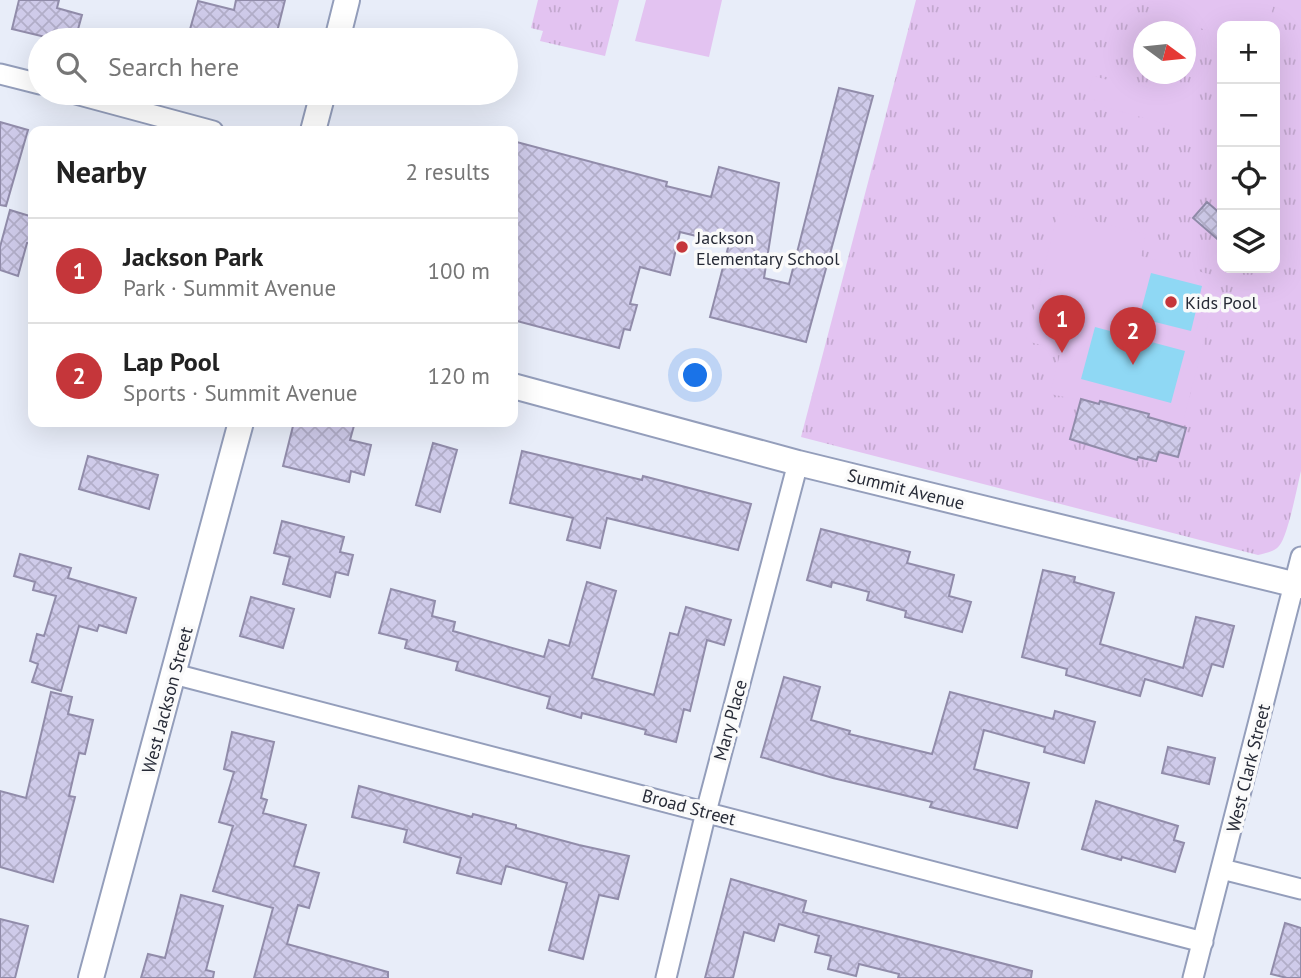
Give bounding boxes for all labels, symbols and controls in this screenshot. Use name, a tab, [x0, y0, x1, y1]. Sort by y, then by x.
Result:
north arrow	[1133, 21, 1196, 84]
map controls	[1217, 21, 1280, 273]
button: +	[1217, 21, 1280, 84]
search box	[28, 28, 518, 105]
icon: search	[52, 48, 90, 86]
text: Search here	[108, 50, 239, 83]
button: −	[1217, 84, 1280, 147]
button: locate	[1217, 147, 1280, 210]
text: Nearby	[56, 152, 146, 191]
text: 2 results	[406, 157, 490, 186]
button: layers	[1217, 210, 1280, 273]
place label: Jackson Elementary School	[695, 226, 840, 270]
marker: Jackson Elementary School	[674, 239, 690, 255]
text: Jackson Park	[123, 240, 263, 273]
text: 1	[72, 256, 86, 285]
text: 100 m	[428, 256, 490, 285]
text: Park · Summit Avenue	[123, 273, 336, 302]
place label: Kids Pool	[1185, 291, 1258, 314]
marker: Kids Pool	[1163, 294, 1179, 310]
pin: 1	[1039, 295, 1085, 353]
pin: 2	[1110, 307, 1156, 365]
text: Lap Pool	[123, 345, 219, 378]
your location	[678, 358, 712, 392]
text: 2	[72, 361, 86, 390]
text: 120 m	[428, 361, 490, 390]
text: Sports · Summit Avenue	[123, 378, 358, 407]
street label: Summit Avenue	[845, 463, 967, 515]
street label: West Jackson Street	[136, 624, 198, 776]
street label: Mary Place	[708, 677, 752, 763]
street label: West Clark Street	[1221, 702, 1275, 834]
street label: Broad Street	[640, 784, 738, 830]

